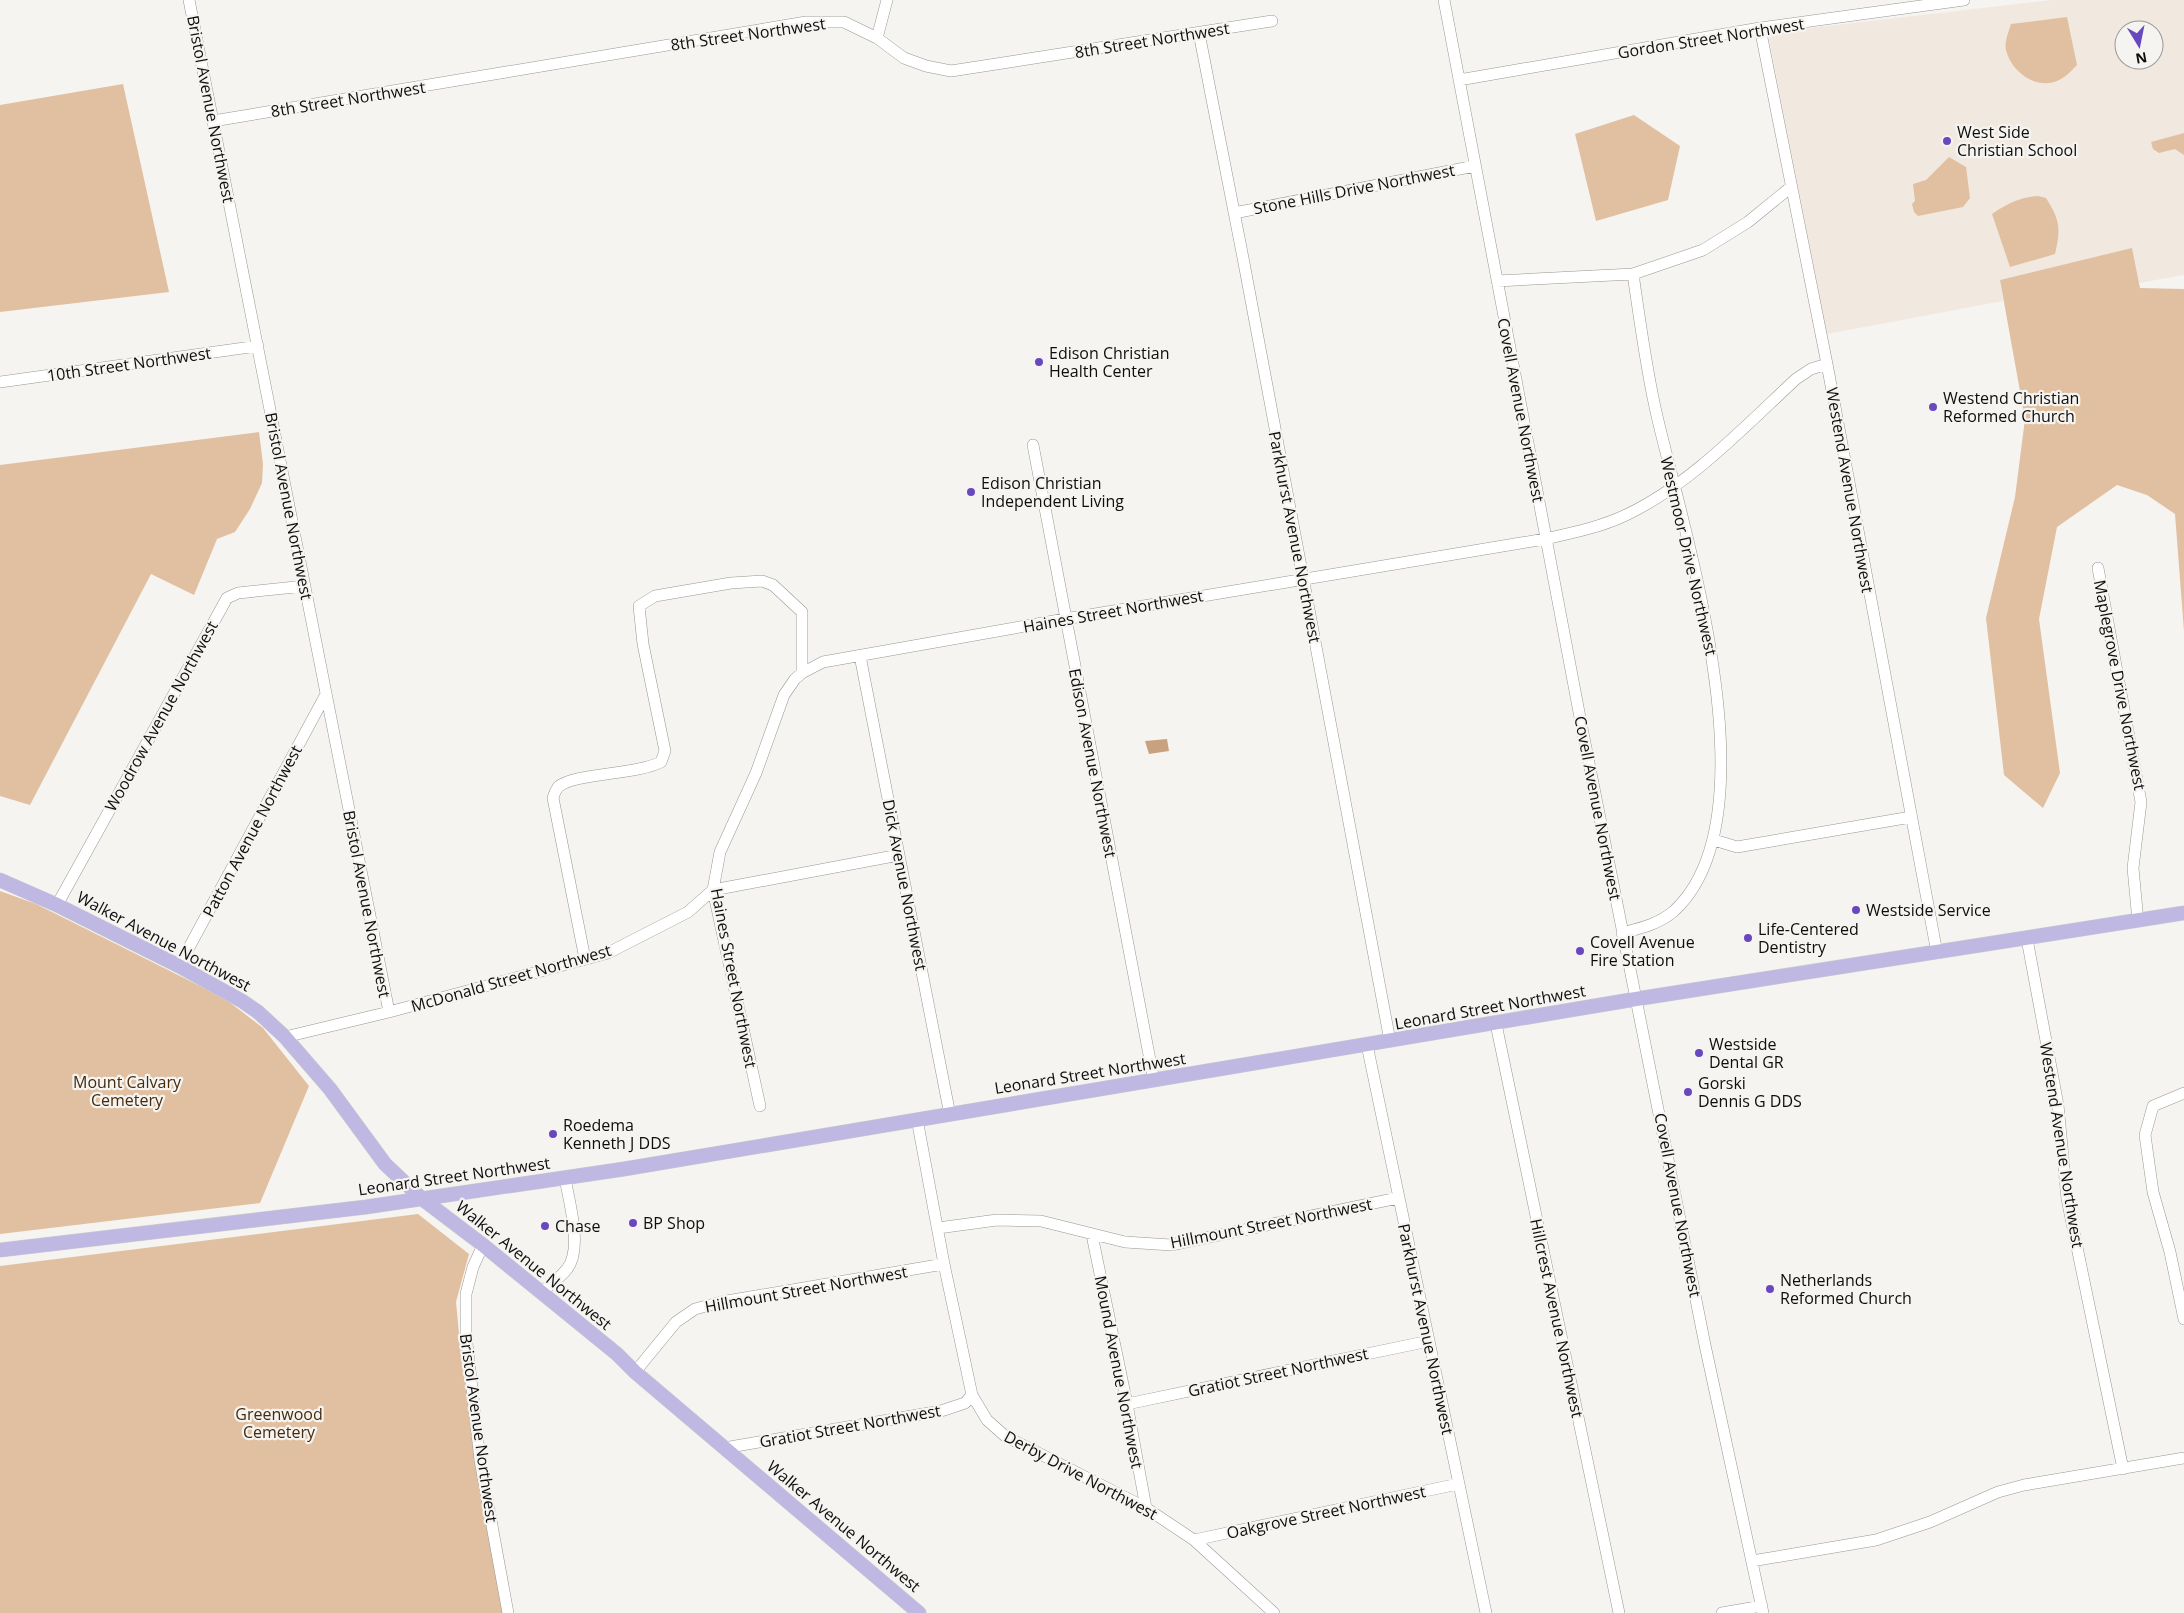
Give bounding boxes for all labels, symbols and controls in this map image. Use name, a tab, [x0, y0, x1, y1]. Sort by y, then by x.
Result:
street label: 8th Street Northwest	[669, 12, 827, 56]
street label: Gordon Street Northwest	[1616, 12, 1806, 64]
street label: Bristol Avenue Northwest	[182, 13, 240, 205]
street label: 8th Street Northwest	[1073, 17, 1231, 63]
north arrow	[2114, 20, 2164, 70]
text: N	[2134, 48, 2149, 69]
street label: 8th Street Northwest	[269, 76, 427, 122]
place label: West Side Christian School	[1957, 121, 2077, 161]
marker: West Side Christian School	[1941, 135, 1953, 147]
street label: Stone Hills Drive Northwest	[1252, 159, 1457, 219]
street label: Covell Avenue Northwest	[1492, 316, 1550, 504]
street label: 10th Street Northwest	[46, 342, 213, 386]
place label: Edison Christian Health Center	[1049, 342, 1169, 382]
marker: Edison Christian Health Center	[1033, 356, 1045, 368]
street label: Westend Avenue Northwest	[1821, 386, 1879, 595]
place label: Westend Christian Reformed Church	[1943, 387, 2079, 427]
marker: Westend Christian Reformed Church	[1927, 401, 1939, 413]
street label: Bristol Avenue Northwest	[260, 410, 318, 602]
street label: Parkhurst Avenue Northwest	[1264, 429, 1326, 645]
street label: Westmoor Drive Northwest	[1655, 454, 1723, 658]
place label: Edison Christian Independent Living	[981, 472, 1124, 512]
marker: Edison Christian Independent Living	[965, 486, 977, 498]
street label: Maplegrove Drive Northwest	[2089, 578, 2151, 792]
street label: Haines Street Northwest	[1021, 584, 1205, 638]
street label: Woodrow Avenue Northwest	[99, 616, 223, 815]
street label: Edison Avenue Northwest	[1064, 667, 1122, 860]
street label: Covell Avenue Northwest	[1569, 714, 1627, 902]
street label: Patton Avenue Northwest	[197, 741, 307, 921]
street label: Dick Avenue Northwest	[878, 797, 932, 973]
street label: Bristol Avenue Northwest	[338, 808, 396, 1000]
street label: Walker Avenue Northwest	[73, 886, 255, 996]
street label: Haines Street Northwest	[706, 886, 762, 1070]
place label: Westside Service	[1866, 899, 1991, 921]
marker: Westside Service	[1850, 904, 1862, 916]
place label: Life-Centered Dentistry	[1758, 918, 1859, 958]
place label: Covell Avenue Fire Station	[1590, 931, 1695, 971]
marker: Life-Centered Dentistry	[1742, 932, 1754, 944]
street label: McDonald Street Northwest	[408, 939, 614, 1017]
marker: Covell Avenue Fire Station	[1574, 945, 1586, 957]
street label: Leonard Street Northwest	[1393, 979, 1587, 1035]
place label: Westside Dental GR	[1709, 1033, 1784, 1073]
street label: Westend Avenue Northwest	[2035, 1040, 2089, 1250]
street label: Leonard Street Northwest	[993, 1047, 1188, 1099]
marker: Westside Dental GR	[1693, 1047, 1705, 1059]
park label: Mount Calvary Cemetery	[73, 1071, 182, 1111]
place label: Gorski Dennis G DDS	[1698, 1072, 1802, 1112]
marker: Gorski Dennis G DDS	[1682, 1086, 1694, 1098]
street label: Covell Avenue Northwest	[1649, 1111, 1707, 1299]
place label: Roedema Kenneth J DDS	[563, 1114, 671, 1154]
marker: Roedema Kenneth J DDS	[547, 1128, 559, 1140]
street label: Leonard Street Northwest	[357, 1152, 552, 1200]
street label: Hillmount Street Northwest	[1168, 1193, 1374, 1253]
street label: Walker Avenue Northwest	[452, 1195, 617, 1335]
place label: BP Shop	[643, 1212, 705, 1234]
place label: Chase	[555, 1215, 600, 1237]
street label: Hillcrest Avenue Northwest	[1525, 1216, 1589, 1420]
marker: BP Shop	[627, 1217, 639, 1229]
marker: Chase	[539, 1220, 551, 1232]
street label: Parkhurst Avenue Northwest	[1393, 1221, 1459, 1437]
street label: Hillmount Street Northwest	[703, 1260, 909, 1318]
place label: Netherlands Reformed Church	[1780, 1269, 1912, 1309]
street label: Mound Avenue Northwest	[1090, 1274, 1149, 1471]
marker: Netherlands Reformed Church	[1764, 1283, 1776, 1295]
street label: Bristol Avenue Northwest	[455, 1332, 503, 1524]
street label: Gratiot Street Northwest	[1186, 1342, 1370, 1402]
street label: Gratiot Street Northwest	[758, 1399, 943, 1453]
park label: Greenwood Cemetery	[235, 1403, 323, 1443]
street label: Derby Drive Northwest	[1000, 1425, 1162, 1525]
street label: Walker Avenue Northwest	[763, 1455, 926, 1597]
street label: Oakgrove Street Northwest	[1224, 1480, 1428, 1544]

